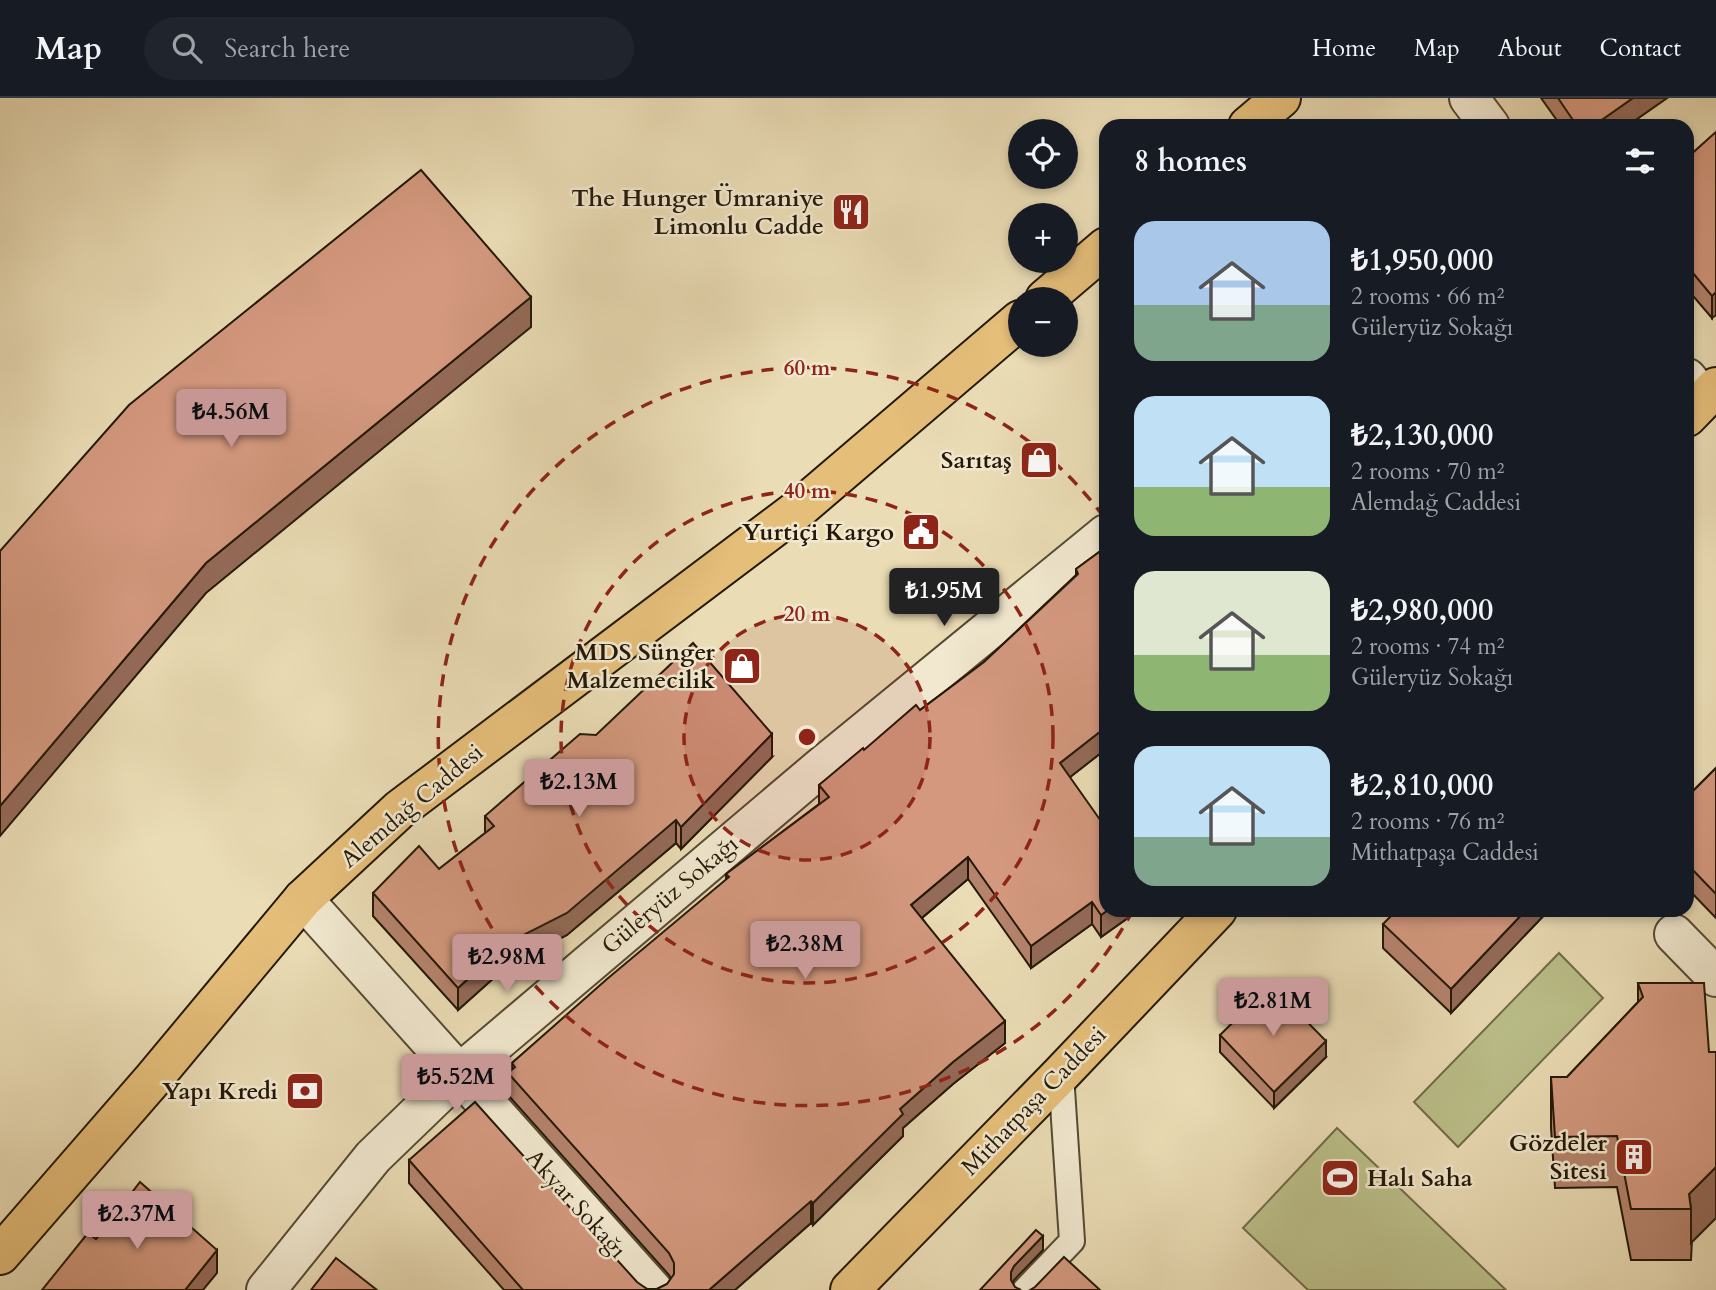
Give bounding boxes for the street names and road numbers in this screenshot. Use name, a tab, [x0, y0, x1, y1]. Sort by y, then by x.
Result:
street label: Alemdağ Caddesi	[333, 736, 491, 876]
street label: Güleryüz Sokağı	[595, 828, 746, 962]
street label: Mithatpaşa Caddesi	[954, 1019, 1114, 1183]
street label: Akyar Sokağı	[518, 1142, 634, 1266]

